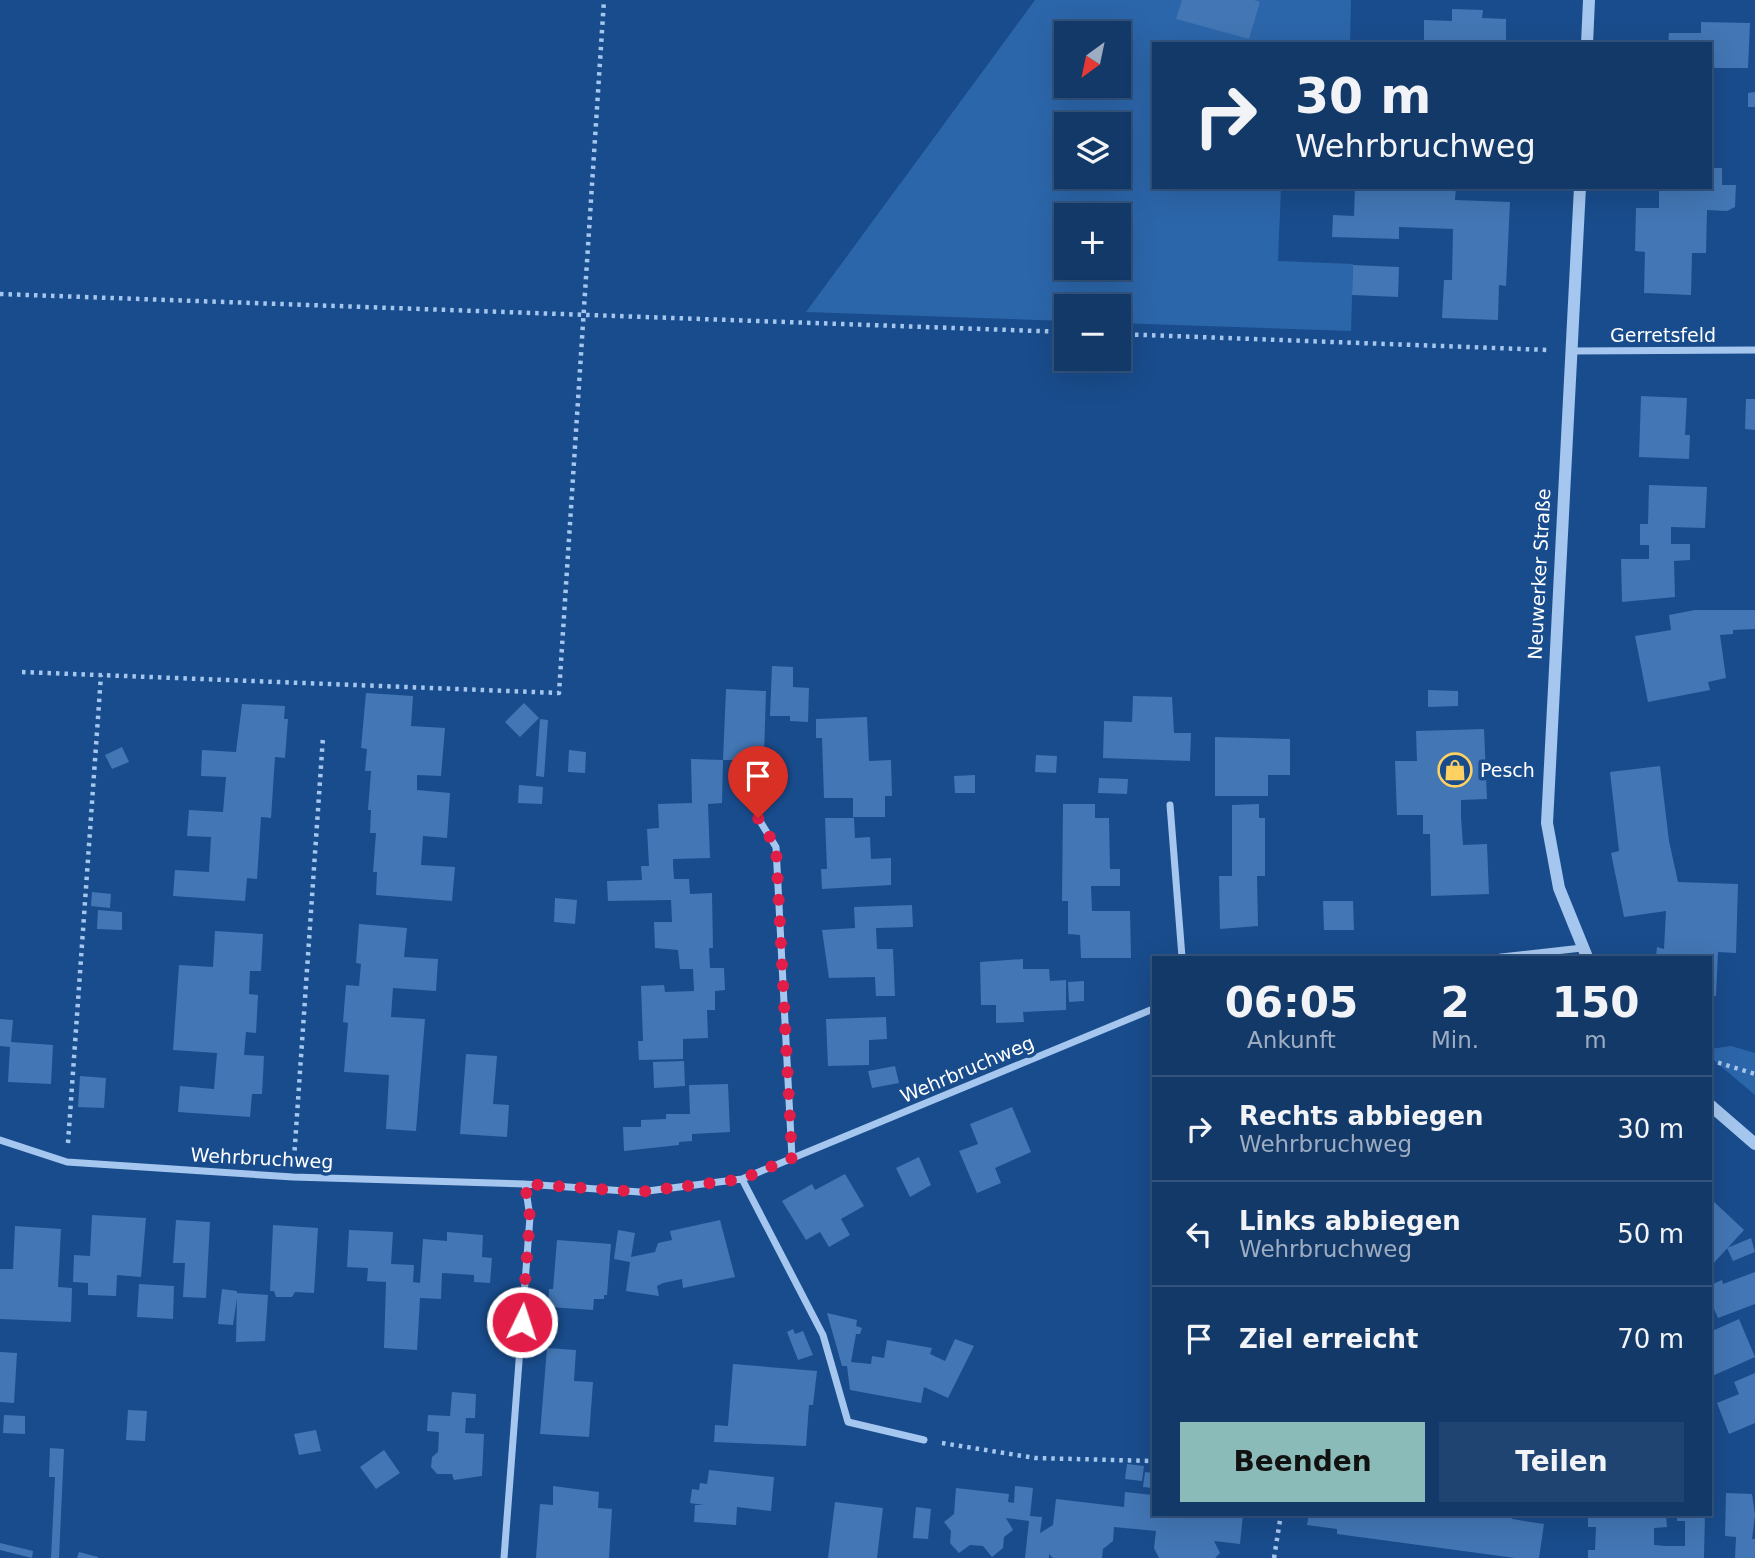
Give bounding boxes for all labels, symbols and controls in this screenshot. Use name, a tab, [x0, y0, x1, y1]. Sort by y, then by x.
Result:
north arrow	[1054, 21, 1130, 98]
map controls	[1054, 21, 1131, 371]
text: 30 m	[1295, 68, 1431, 125]
icon: right	[1180, 70, 1271, 161]
button: layers	[1054, 112, 1131, 189]
text: Wehrbruchweg	[1295, 127, 1536, 165]
button: +	[1054, 203, 1131, 280]
button: −	[1054, 294, 1131, 371]
street label: Gerretsfeld	[1610, 324, 1716, 346]
street label: Neuwerker Straße	[1524, 488, 1554, 660]
pin	[728, 746, 788, 818]
shop icon: Pesch	[1436, 751, 1474, 789]
icon: arrive	[739, 757, 777, 795]
place label: Pesch	[1480, 759, 1535, 781]
text: 06:05	[1225, 978, 1358, 1027]
text: 2	[1440, 978, 1470, 1027]
text: 150	[1552, 978, 1639, 1027]
text: Ankunft	[1247, 1027, 1336, 1053]
text: Min.	[1431, 1027, 1479, 1053]
text: m	[1584, 1027, 1607, 1053]
street label: Wehrbruchweg	[897, 1031, 1037, 1107]
text: Rechts abbiegen	[1239, 1101, 1484, 1131]
icon: right	[1180, 1110, 1218, 1148]
text: 30 m	[1617, 1114, 1684, 1144]
text: Wehrbruchweg	[1239, 1131, 1412, 1157]
street label: Wehrbruchweg	[190, 1143, 334, 1173]
text: Links abbiegen	[1239, 1206, 1461, 1236]
icon: left	[1180, 1215, 1218, 1253]
text: 50 m	[1617, 1219, 1684, 1249]
text: Wehrbruchweg	[1239, 1236, 1412, 1262]
position arrow	[485, 1285, 559, 1359]
icon: arrive	[1180, 1320, 1218, 1358]
text: Ziel erreicht	[1239, 1324, 1419, 1354]
text: 70 m	[1617, 1324, 1684, 1354]
button: Beenden	[1180, 1422, 1425, 1502]
button: Teilen	[1439, 1422, 1684, 1502]

